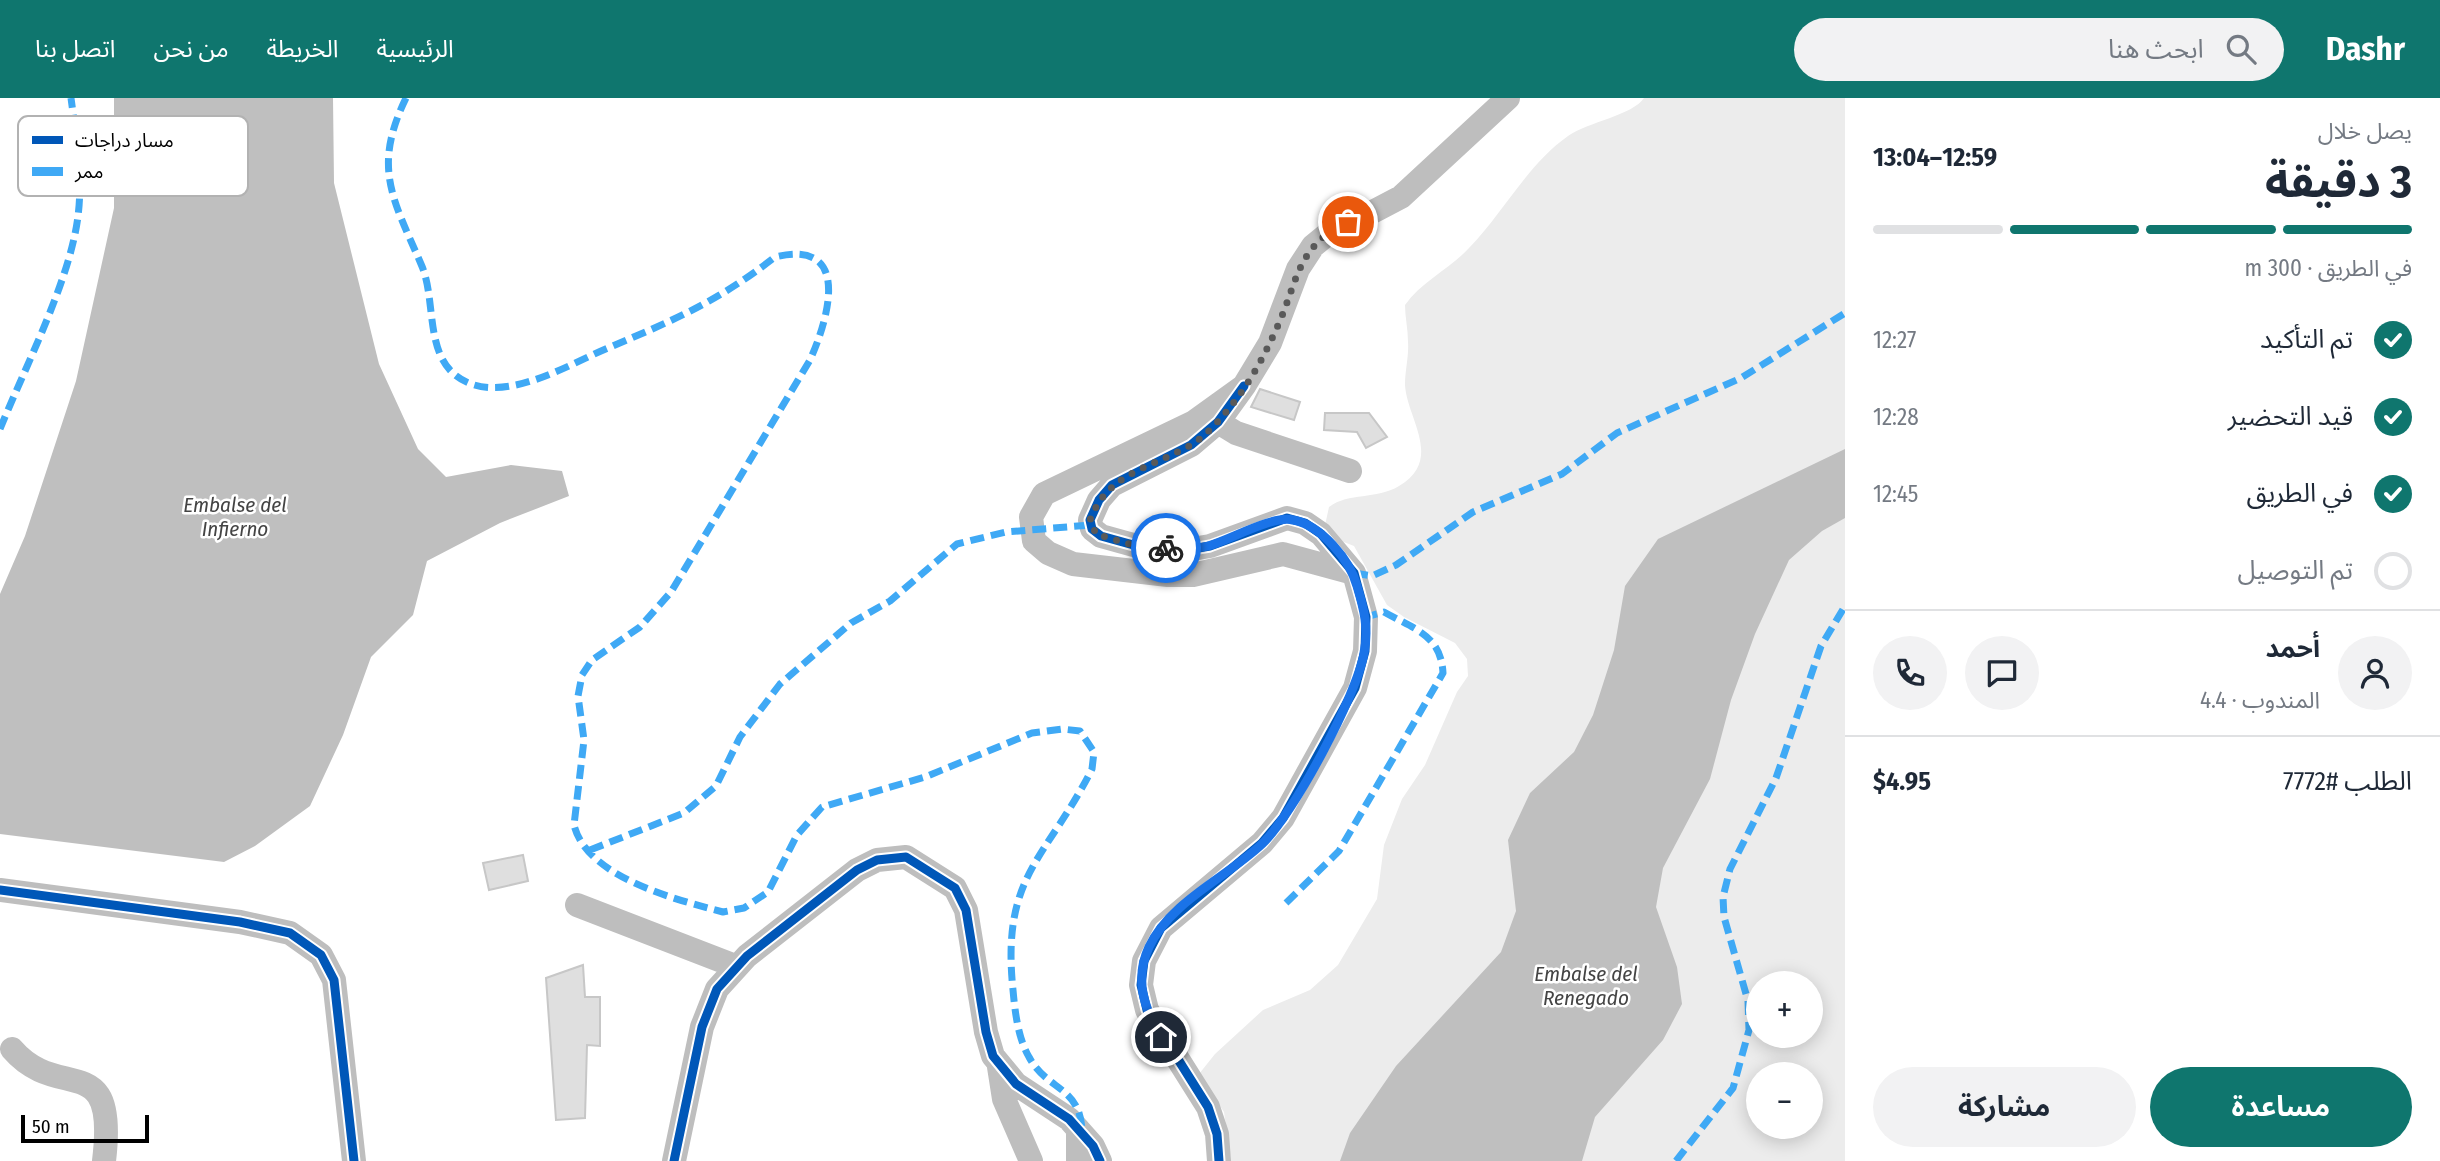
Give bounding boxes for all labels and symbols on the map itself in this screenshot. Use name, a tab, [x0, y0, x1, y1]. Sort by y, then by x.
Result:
legend	[18, 116, 248, 196]
text: مسار دراجات	[75, 129, 174, 152]
text: ممر	[74, 160, 103, 183]
pin	[1318, 192, 1378, 252]
water label: Embalse del Infierno	[183, 492, 287, 542]
courier	[1131, 513, 1201, 583]
water label: Embalse del Renegado	[1534, 961, 1638, 1011]
pin	[1131, 1007, 1191, 1067]
scale bar	[21, 1112, 149, 1144]

